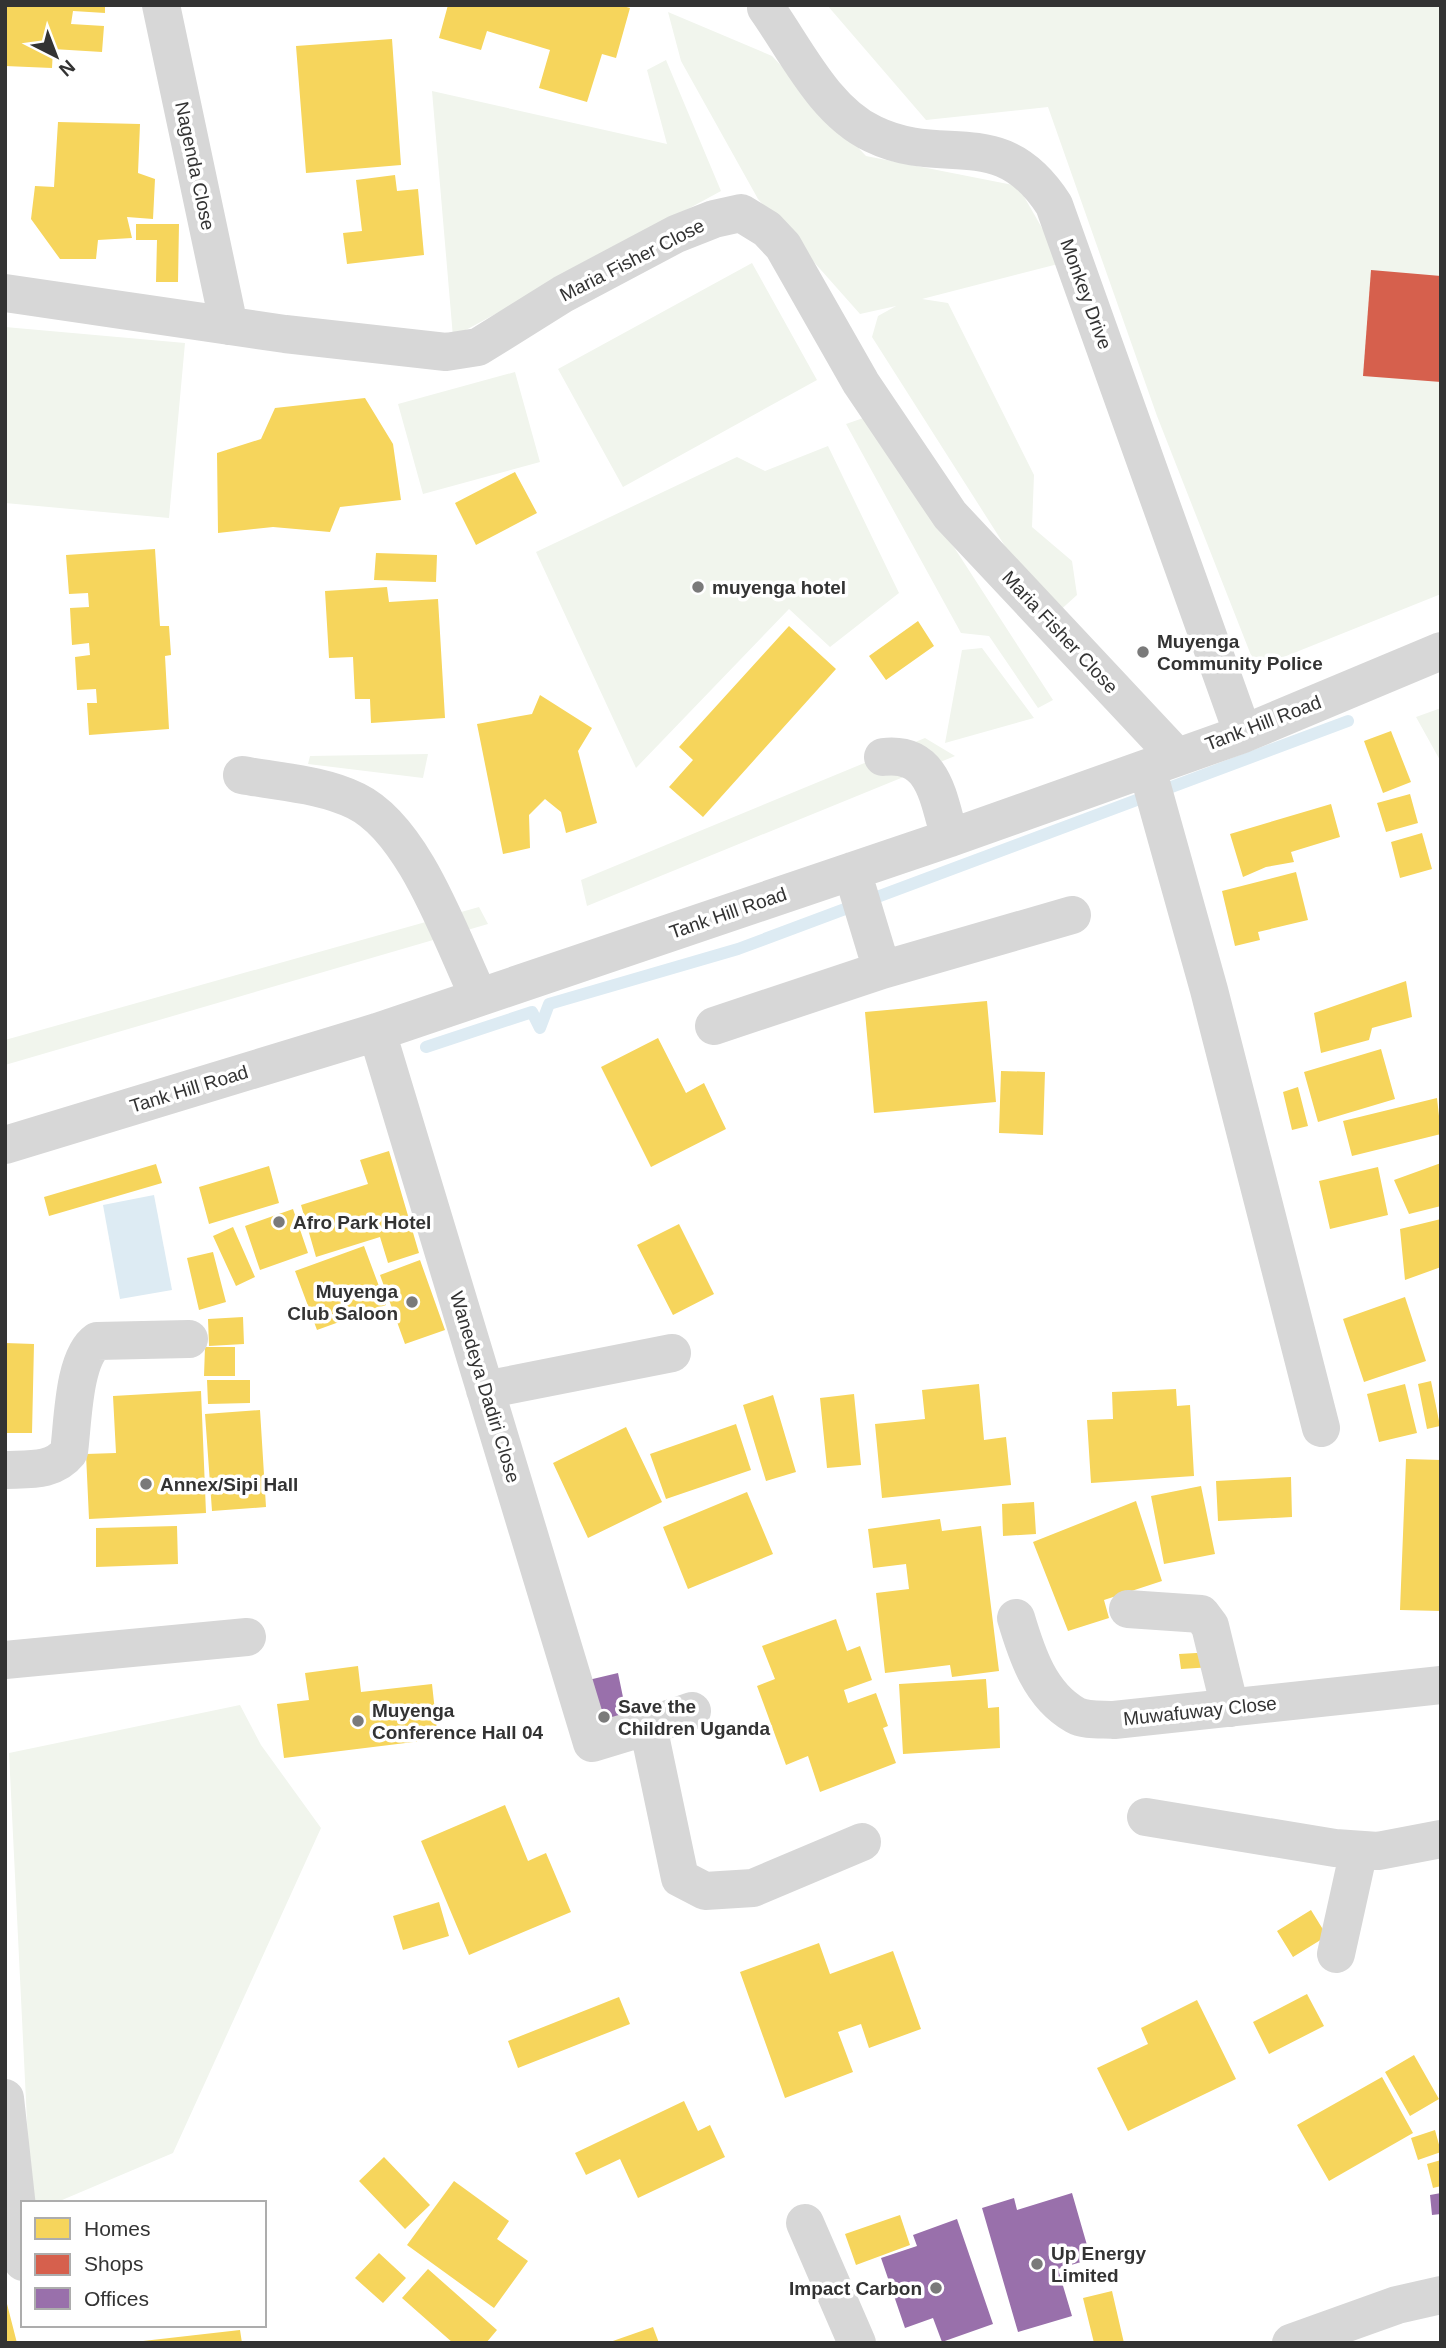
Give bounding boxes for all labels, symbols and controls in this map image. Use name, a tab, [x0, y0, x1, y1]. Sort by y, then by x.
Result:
north arrow	[21, 21, 91, 91]
text: N	[55, 56, 79, 81]
street label: Nagenda Close	[171, 100, 219, 232]
street label: Maria Fisher Close	[556, 214, 708, 306]
street label: Monkey Drive	[1056, 236, 1116, 352]
street label: Maria Fisher Close	[998, 567, 1122, 697]
place label: muyenga hotel	[712, 577, 846, 598]
marker: muyenga hotel	[690, 579, 706, 595]
place label: Muyenga Community Police	[1157, 631, 1323, 674]
marker: Muyenga Community Police	[1135, 644, 1151, 660]
street label: Tank Hill Road	[1202, 691, 1324, 755]
street label: Tank Hill Road	[667, 883, 789, 943]
street label: Tank Hill Road	[127, 1061, 251, 1117]
place label: Afro Park Hotel	[293, 1212, 431, 1233]
marker: Afro Park Hotel	[271, 1214, 287, 1230]
place label: Muyenga Club Saloon	[287, 1281, 398, 1324]
street label: Wanedeya Dadiri Close	[446, 1289, 524, 1485]
marker: Muyenga Club Saloon	[404, 1294, 420, 1310]
place label: Annex/Sipi Hall	[160, 1474, 298, 1495]
marker: Annex/Sipi Hall	[138, 1476, 154, 1492]
street label: Muwafuway Close	[1122, 1692, 1278, 1730]
place label: Save the Children Uganda	[618, 1696, 770, 1739]
place label: Muyenga Conference Hall 04	[372, 1700, 543, 1743]
marker: Save the Children Uganda	[596, 1709, 612, 1725]
marker: Muyenga Conference Hall 04	[350, 1713, 366, 1729]
legend	[21, 2201, 266, 2327]
text: Homes	[84, 2217, 151, 2240]
place label: Up Energy Limited	[1051, 2243, 1146, 2286]
text: Shops	[84, 2252, 144, 2275]
marker: Up Energy Limited	[1029, 2256, 1045, 2272]
place label: Impact Carbon	[789, 2278, 922, 2299]
marker: Impact Carbon	[928, 2280, 944, 2296]
text: Offices	[84, 2287, 149, 2310]

